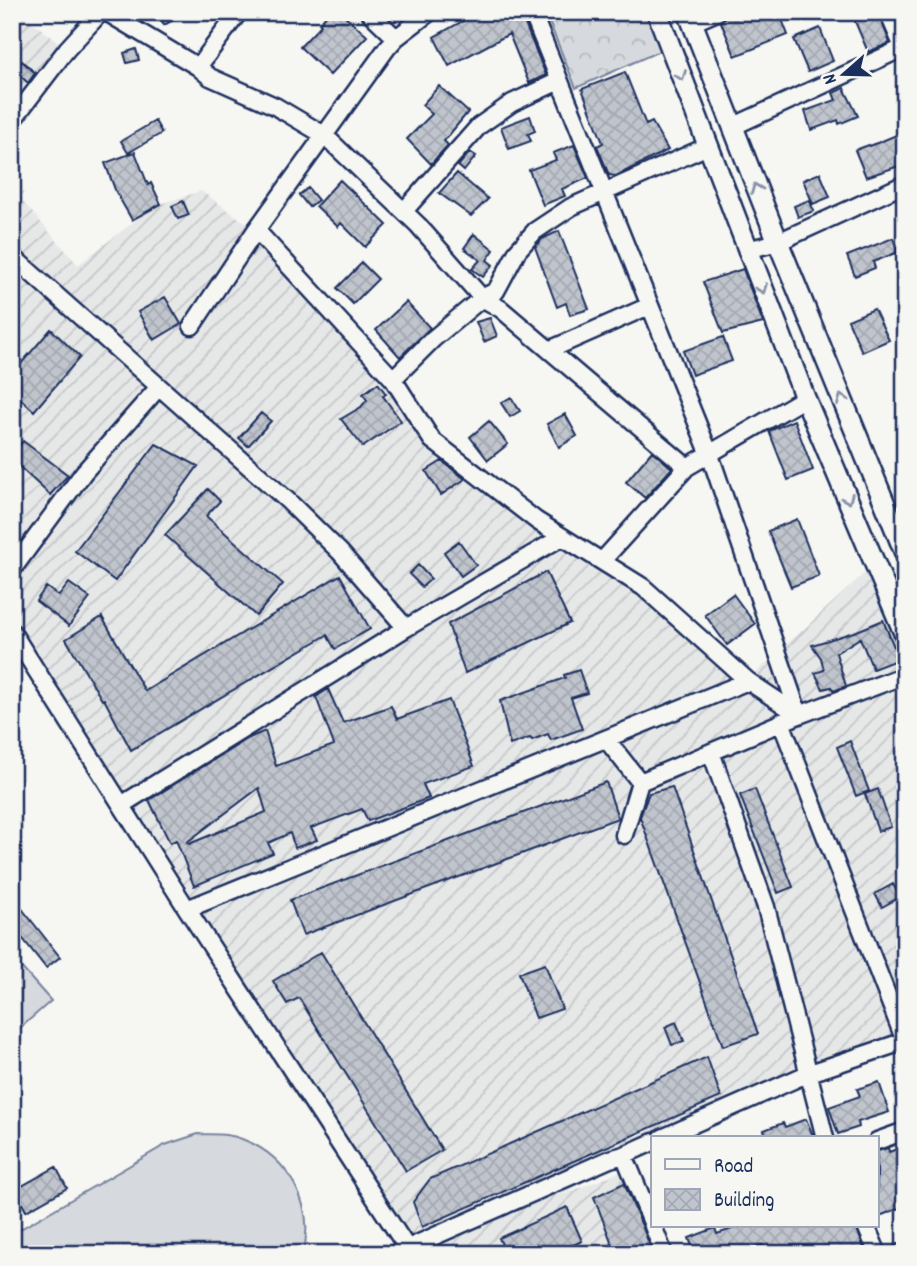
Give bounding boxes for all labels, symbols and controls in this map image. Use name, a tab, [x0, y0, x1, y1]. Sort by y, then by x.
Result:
north arrow	[808, 38, 878, 108]
one-way arrow	[673, 70, 687, 82]
text: N	[817, 70, 846, 88]
one-way arrow	[751, 182, 765, 194]
one-way arrow	[754, 282, 768, 294]
one-way arrow	[836, 393, 850, 405]
one-way arrow	[840, 492, 854, 505]
legend	[651, 1136, 878, 1228]
text: Road	[714, 1153, 753, 1183]
text: Building	[714, 1187, 774, 1217]

